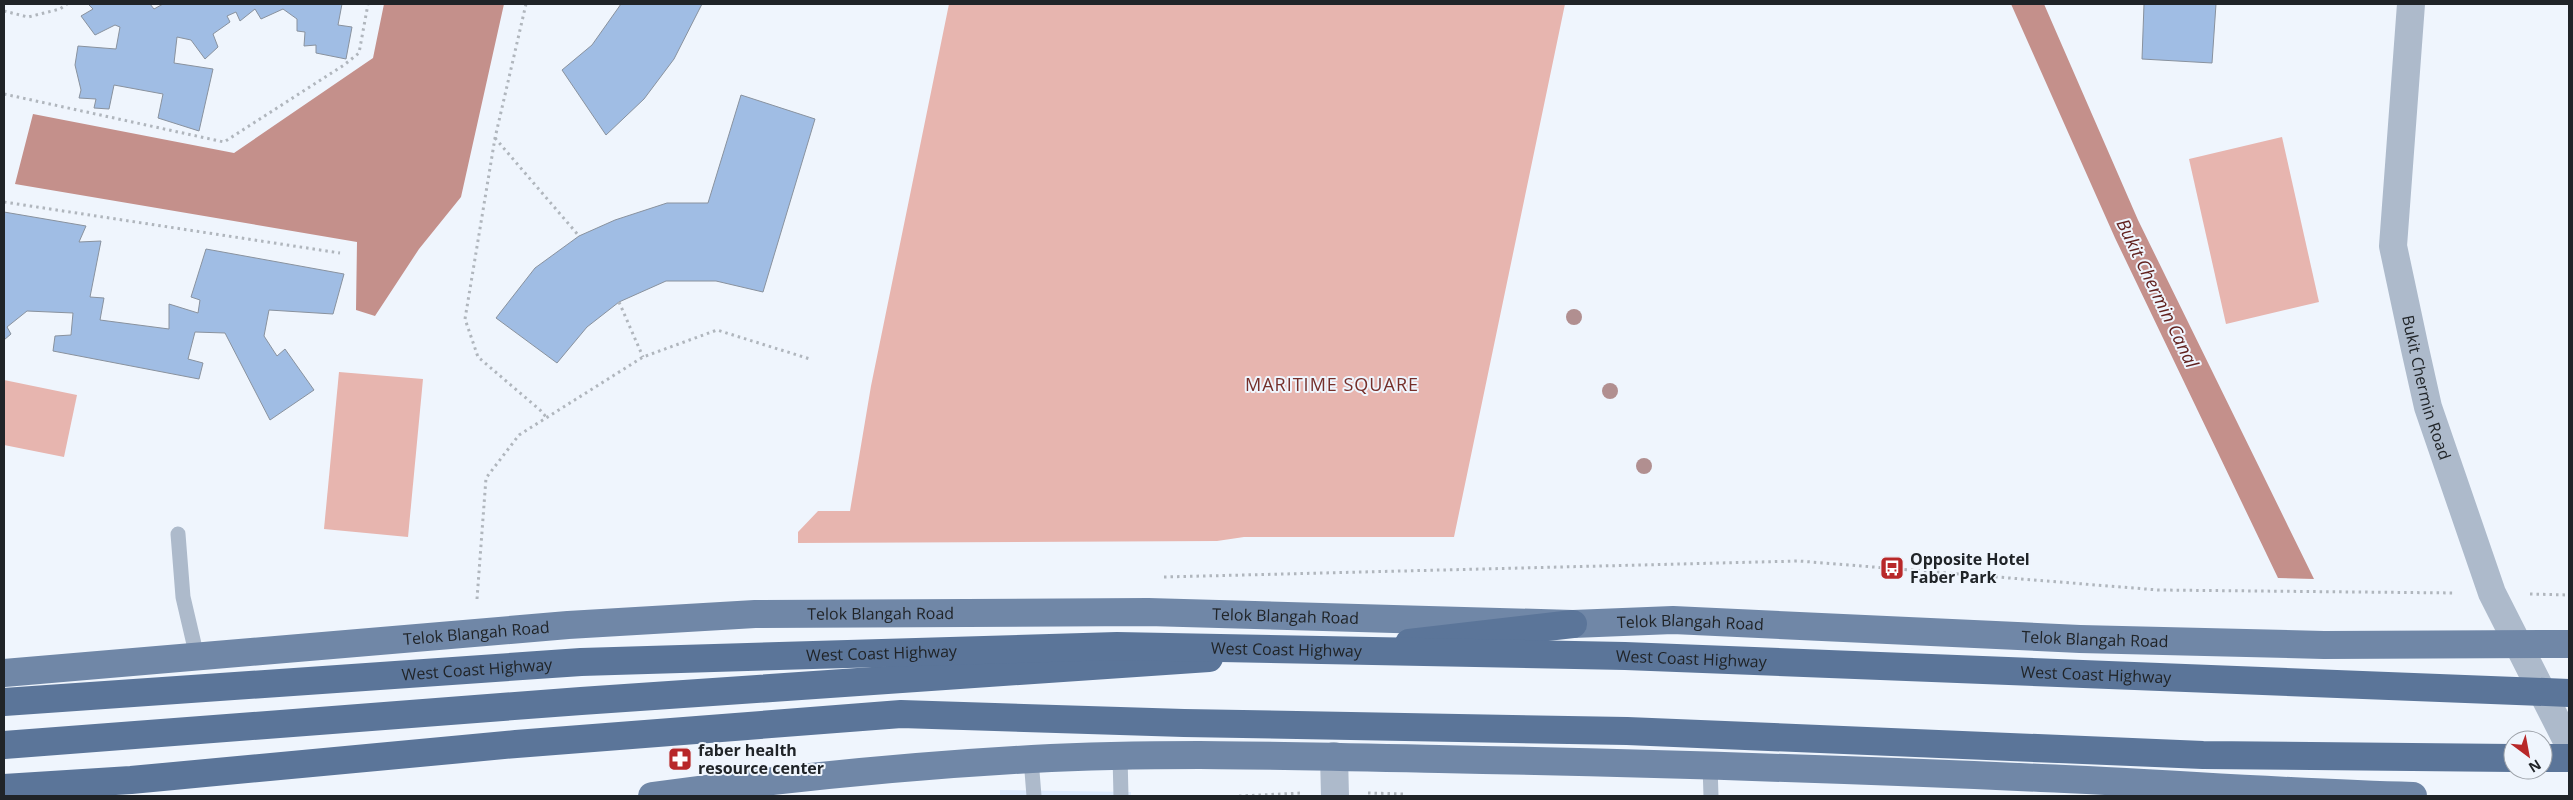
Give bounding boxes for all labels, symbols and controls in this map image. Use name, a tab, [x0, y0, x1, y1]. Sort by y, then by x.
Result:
water label: Bukit Chermin Canal	[2111, 214, 2205, 372]
street label: Bukit Chermin Road	[2397, 313, 2456, 463]
district label: MARITIME SQUARE	[1245, 372, 1419, 396]
place label: Opposite Hotel Faber Park	[1910, 548, 2030, 588]
bus stop icon: Opposite Hotel Faber Park	[1879, 555, 1905, 581]
street label: Telok Blangah Road	[807, 602, 954, 625]
street label: Telok Blangah Road	[1212, 603, 1359, 629]
street label: Telok Blangah Road	[1617, 609, 1764, 635]
street label: Telok Blangah Road	[402, 616, 550, 650]
street label: Telok Blangah Road	[2021, 625, 2169, 652]
street label: West Coast Highway	[1211, 637, 1363, 662]
street label: West Coast Highway	[806, 640, 958, 666]
street label: West Coast Highway	[1616, 645, 1768, 673]
street label: West Coast Highway	[401, 653, 554, 685]
street label: West Coast Highway	[2020, 661, 2173, 688]
north arrow	[2503, 730, 2553, 780]
place label: faber health resource center	[698, 739, 824, 779]
pharmacy icon: faber health resource center	[667, 746, 693, 772]
text: N	[2525, 755, 2545, 778]

